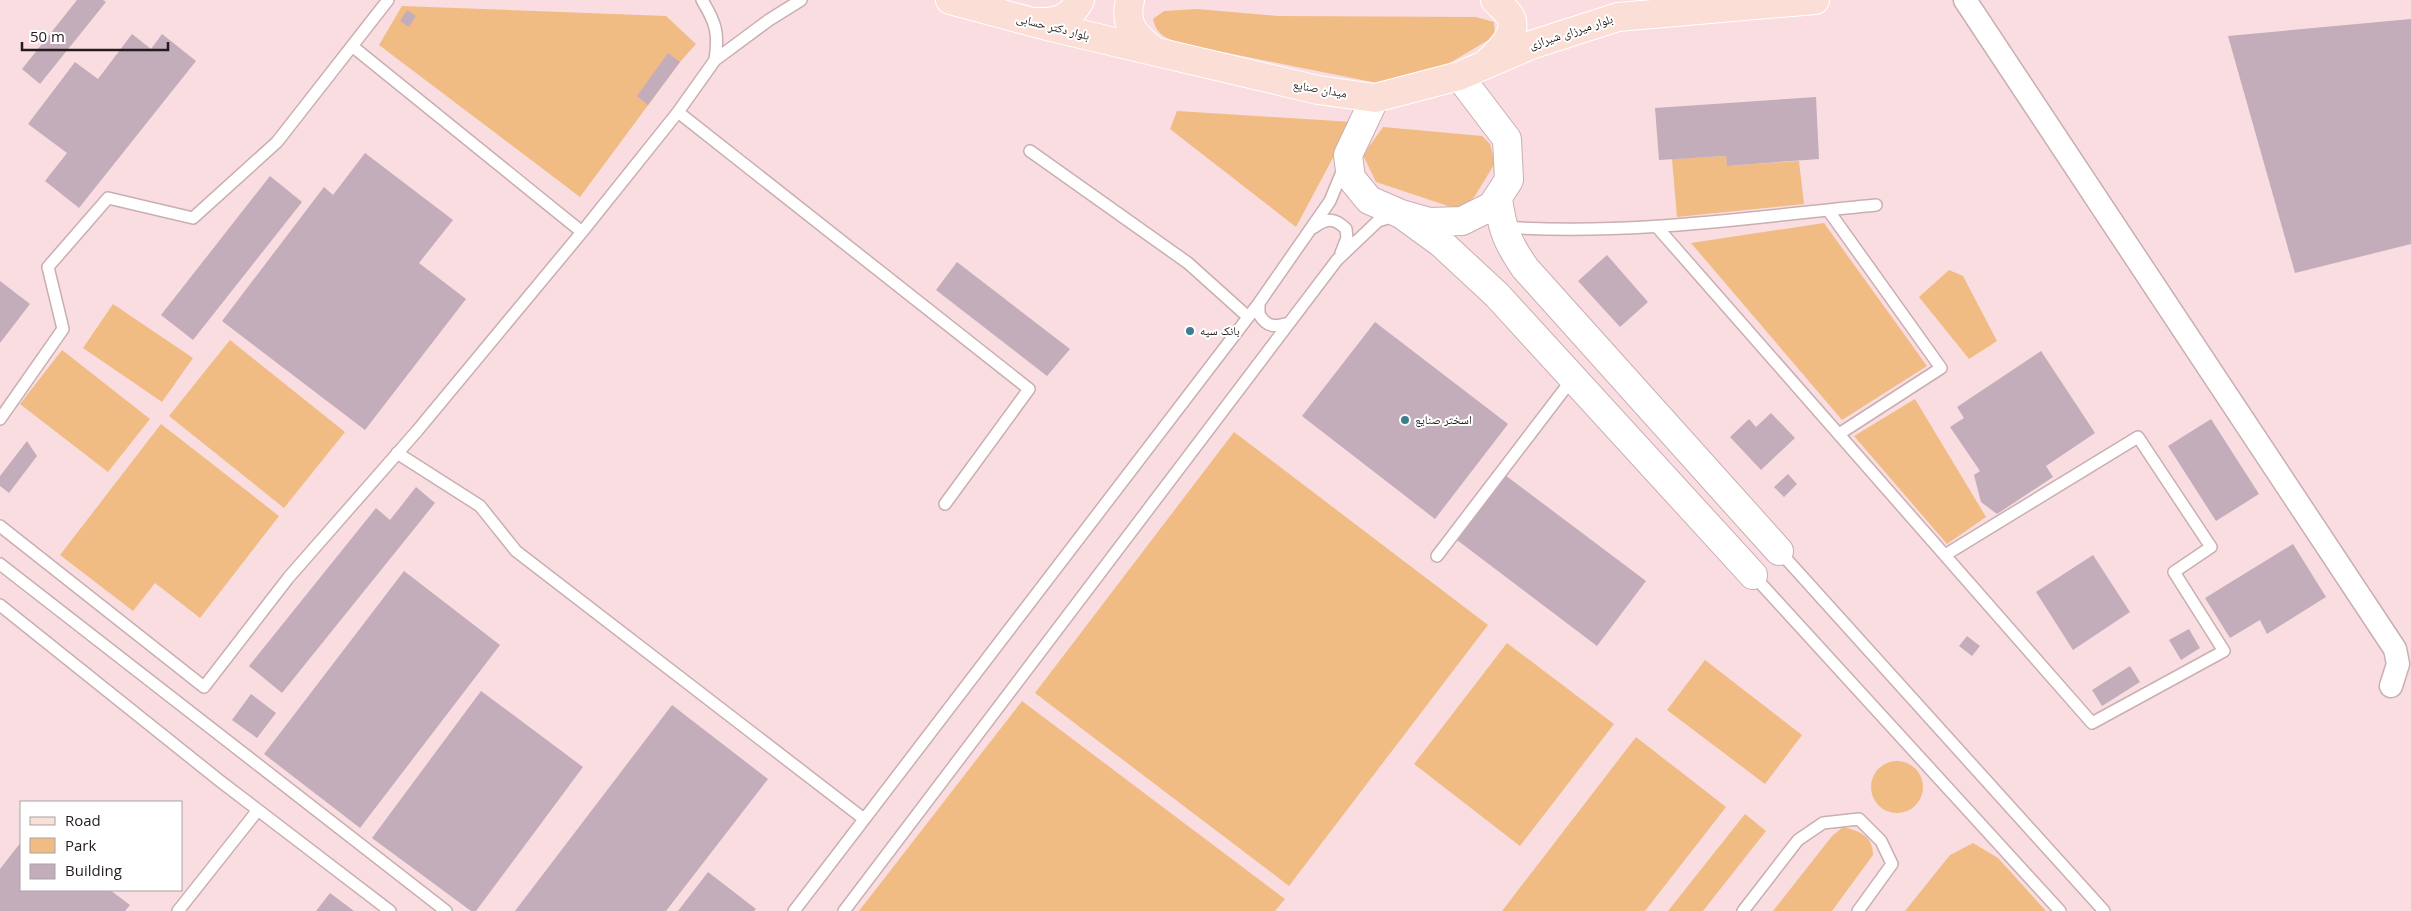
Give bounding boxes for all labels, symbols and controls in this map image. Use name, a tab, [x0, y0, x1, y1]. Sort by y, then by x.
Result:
street label: بلوار دکتر حسابی	[1015, 9, 1092, 44]
street label: بلوار میرزای شیرازی	[1527, 10, 1615, 53]
scale bar	[22, 20, 169, 52]
text: 50 m	[30, 26, 65, 46]
street label: میدان صنایع	[1292, 75, 1348, 102]
place label: بانک سپه	[1200, 322, 1240, 339]
marker: بانک سپه	[1184, 325, 1196, 337]
place label: اسختر صنایع	[1415, 411, 1472, 428]
marker: اسختر صنایع	[1399, 414, 1411, 426]
legend	[20, 801, 182, 891]
text: Road	[65, 810, 101, 830]
text: Park	[65, 835, 96, 855]
text: Building	[65, 860, 122, 880]

